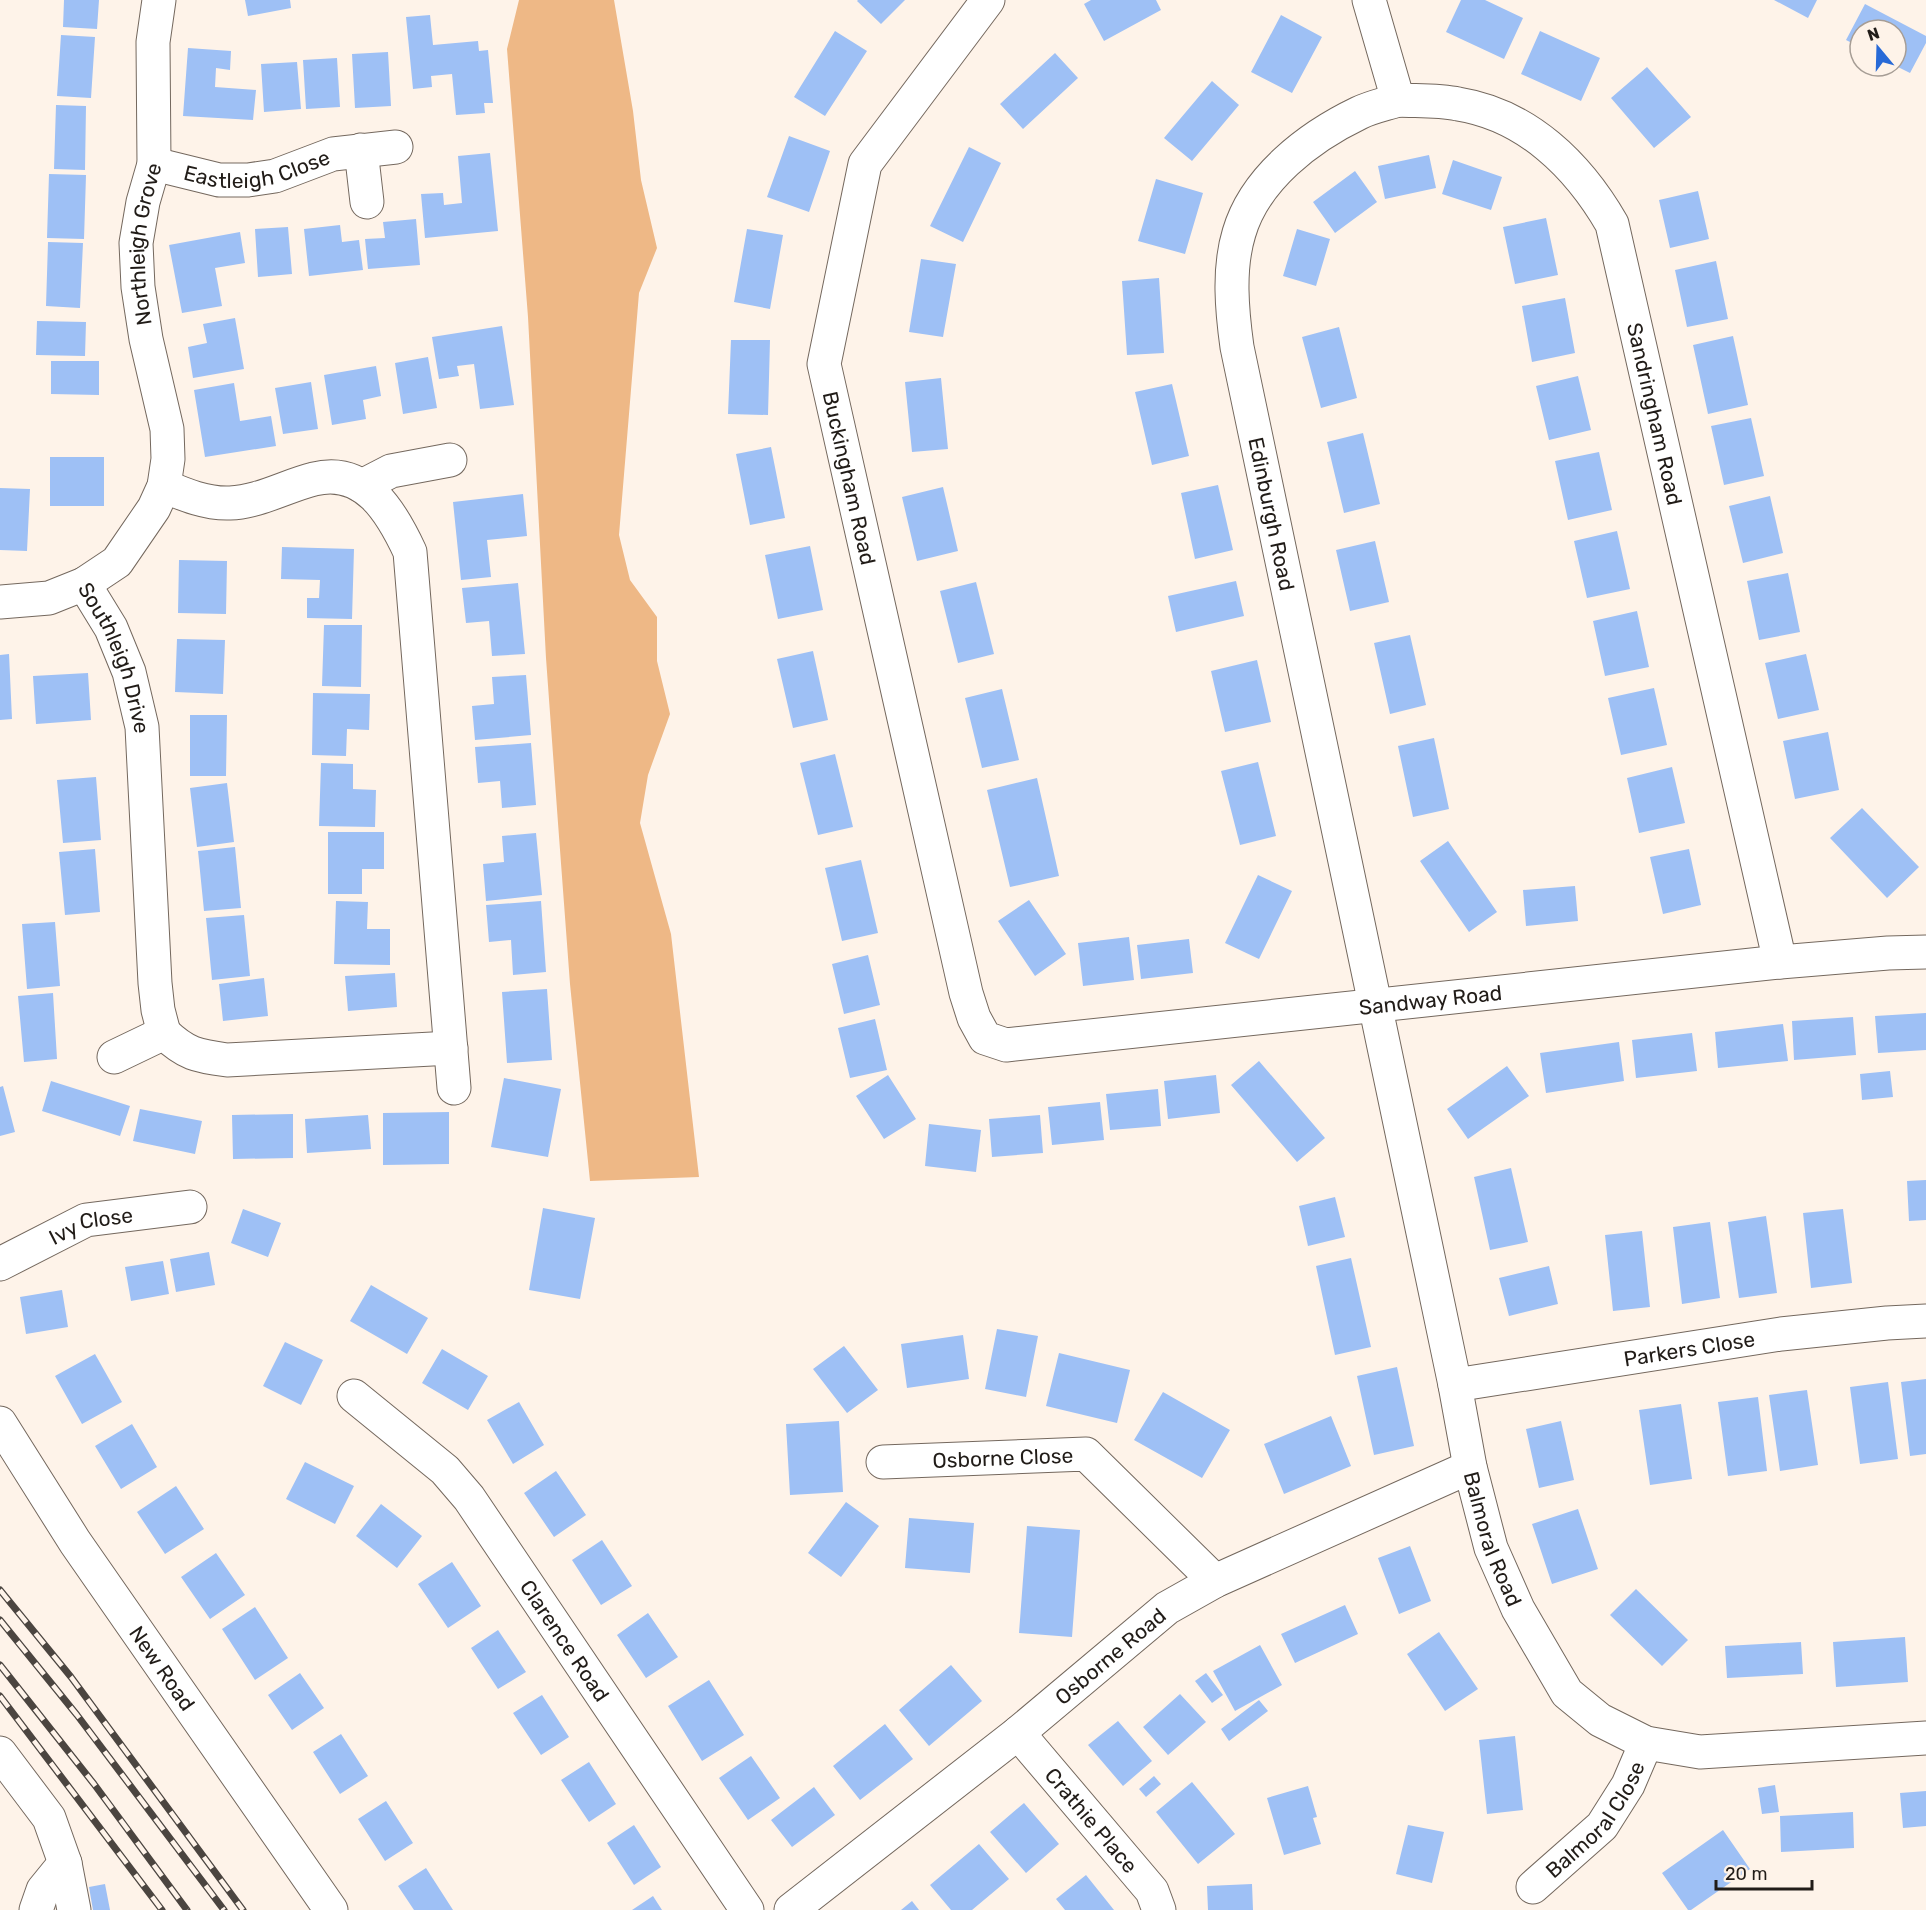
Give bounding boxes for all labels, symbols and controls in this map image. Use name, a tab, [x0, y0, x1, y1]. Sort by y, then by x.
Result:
north arrow	[1848, 18, 1908, 78]
text: N	[1865, 23, 1882, 45]
street label: Eastleigh Close	[181, 144, 333, 193]
street label: Northleigh Grove	[123, 160, 166, 327]
street label: Sandringham Road	[1622, 320, 1688, 507]
street label: Buckingham Road	[818, 389, 881, 567]
street label: Edinburgh Road	[1244, 435, 1300, 593]
street label: Southleigh Drive	[73, 578, 155, 734]
street label: Sandway Road	[1358, 979, 1503, 1020]
street label: Ivy Close	[45, 1202, 134, 1249]
street label: Parkers Close	[1622, 1326, 1757, 1371]
street label: Osborne Close	[932, 1442, 1074, 1473]
street label: Balmoral Road	[1459, 1469, 1528, 1610]
street label: Clarence Road	[515, 1575, 615, 1706]
street label: Osborne Road	[1050, 1602, 1171, 1709]
street label: New Road	[124, 1621, 201, 1715]
street label: Balmoral Close	[1540, 1757, 1649, 1883]
street label: Crathie Place	[1040, 1762, 1143, 1878]
scale bar	[1716, 1853, 1812, 1891]
text: 20 m	[1725, 1863, 1767, 1885]

